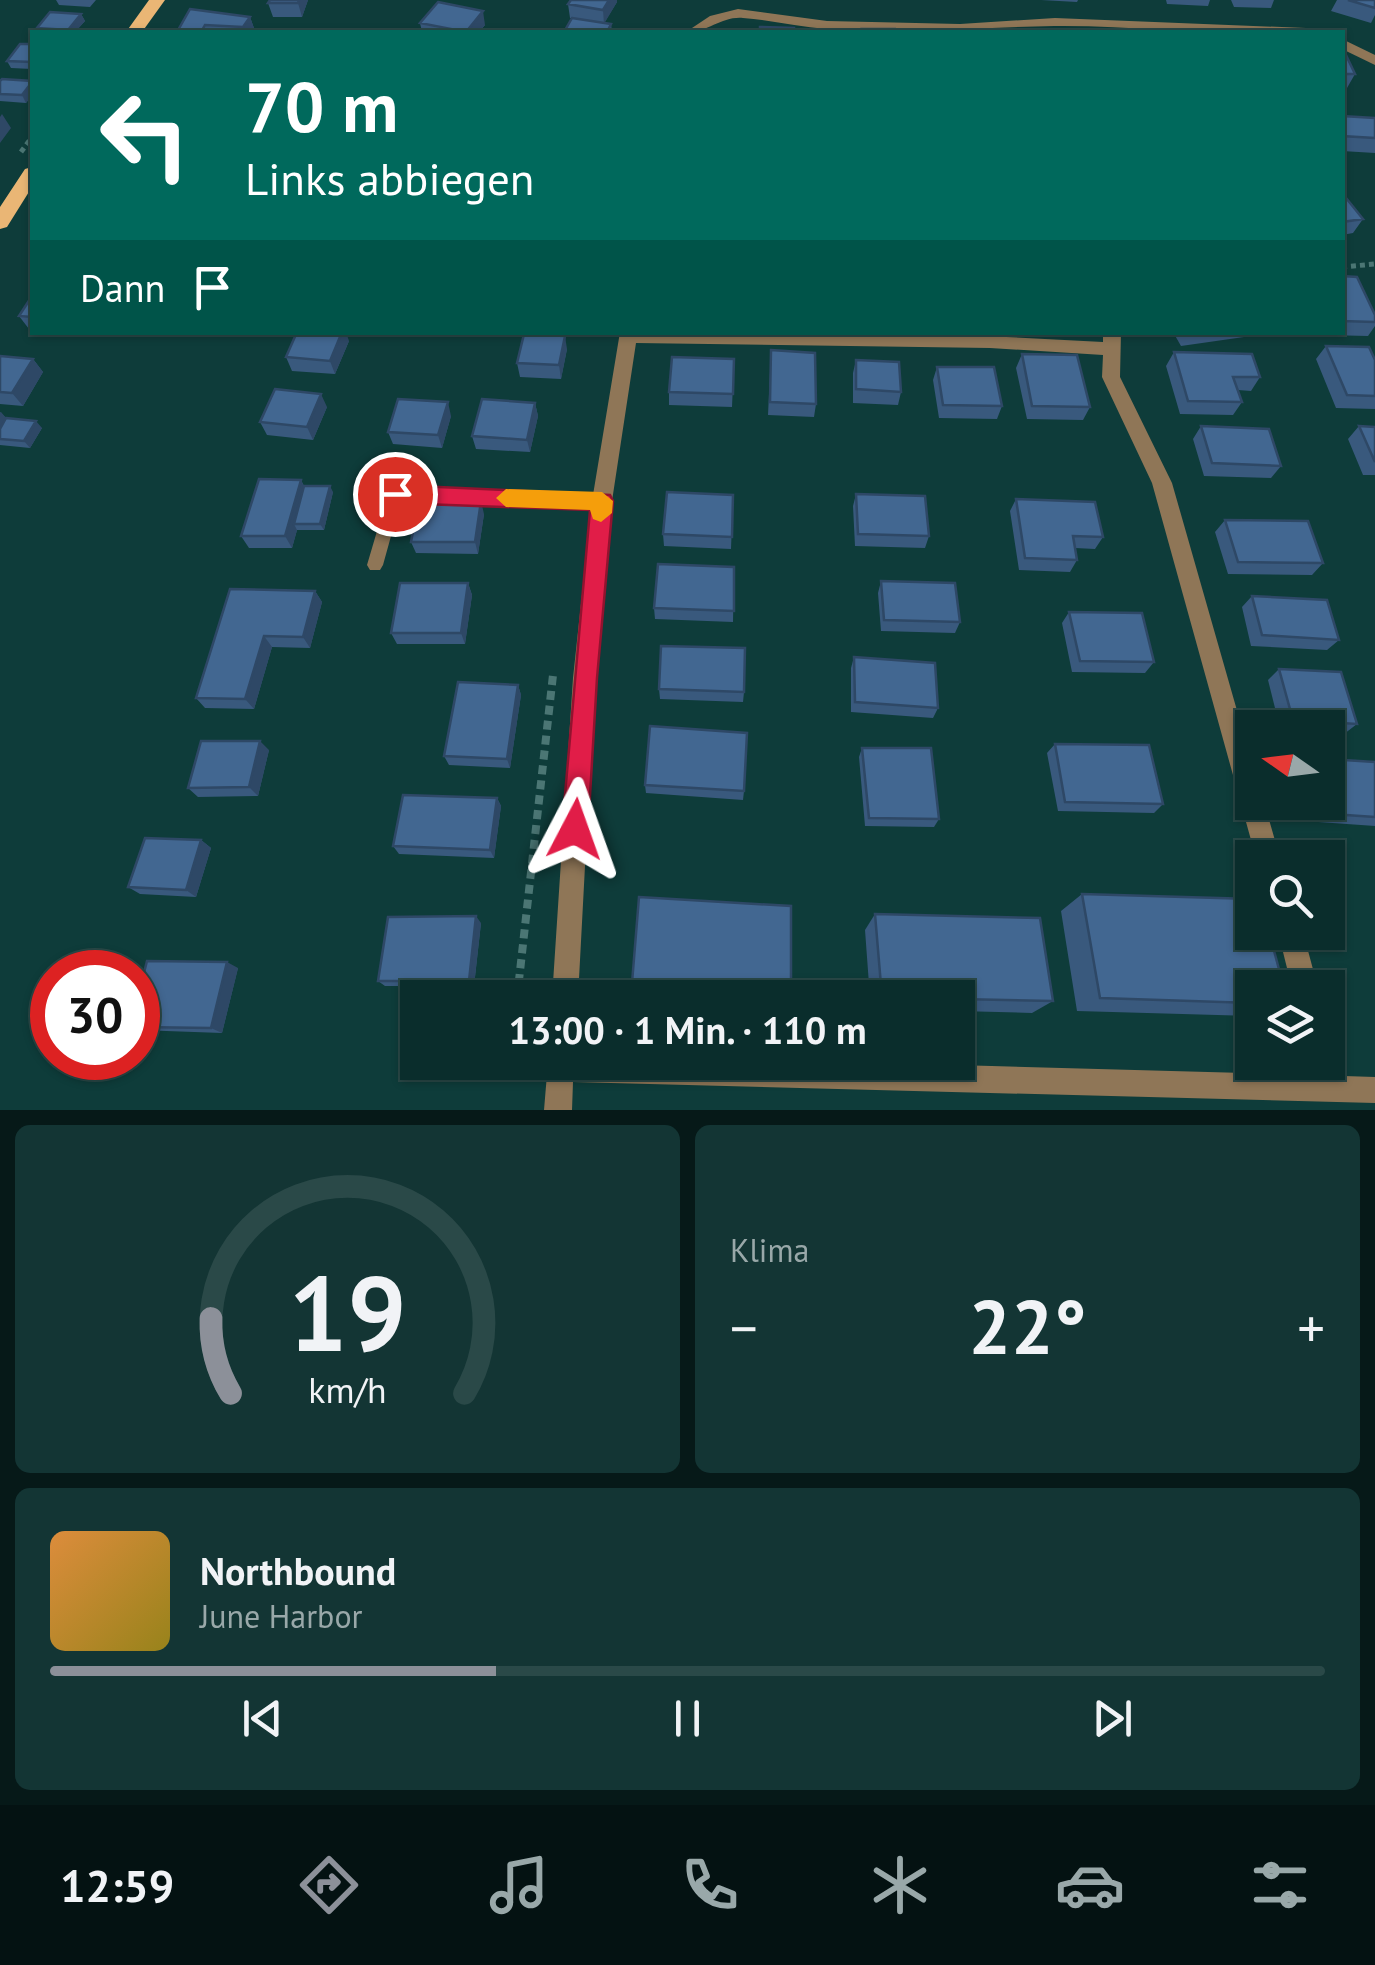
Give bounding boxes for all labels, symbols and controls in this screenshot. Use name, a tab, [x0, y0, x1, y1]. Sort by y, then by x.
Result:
text: 70 m	[245, 61, 398, 151]
icon: left	[80, 70, 210, 200]
text: Links abbiegen	[245, 149, 534, 207]
icon: arrive	[185, 260, 240, 315]
text: Dann	[80, 263, 165, 312]
pin	[353, 452, 438, 537]
icon: arrive	[368, 467, 423, 522]
north arrow	[1235, 710, 1345, 820]
map controls	[1235, 710, 1345, 1080]
position arrow	[523, 777, 627, 881]
button: search	[1235, 840, 1345, 950]
speed limit sign: 30	[30, 950, 160, 1080]
button: layers	[1235, 970, 1345, 1080]
text: 13:00 · 1 Min. · 110 m	[508, 1005, 867, 1054]
text: Klima	[730, 1229, 809, 1271]
text: 19	[289, 1245, 406, 1380]
text: 22°	[969, 1278, 1086, 1375]
text: −	[730, 1292, 758, 1363]
text: +	[1297, 1292, 1325, 1363]
text: km/h	[308, 1367, 387, 1413]
text: Northbound	[200, 1546, 396, 1595]
text: June Harbor	[200, 1595, 362, 1637]
icon: previous	[235, 1691, 290, 1746]
icon: pause	[660, 1691, 715, 1746]
icon: next	[1085, 1691, 1140, 1746]
icon: directions	[294, 1850, 364, 1920]
icon: music	[484, 1850, 554, 1920]
icon: phone	[675, 1850, 745, 1920]
icon: climate	[865, 1850, 935, 1920]
icon: car	[1055, 1850, 1125, 1920]
icon: filters	[1245, 1850, 1315, 1920]
text: 12:59	[60, 1856, 174, 1914]

